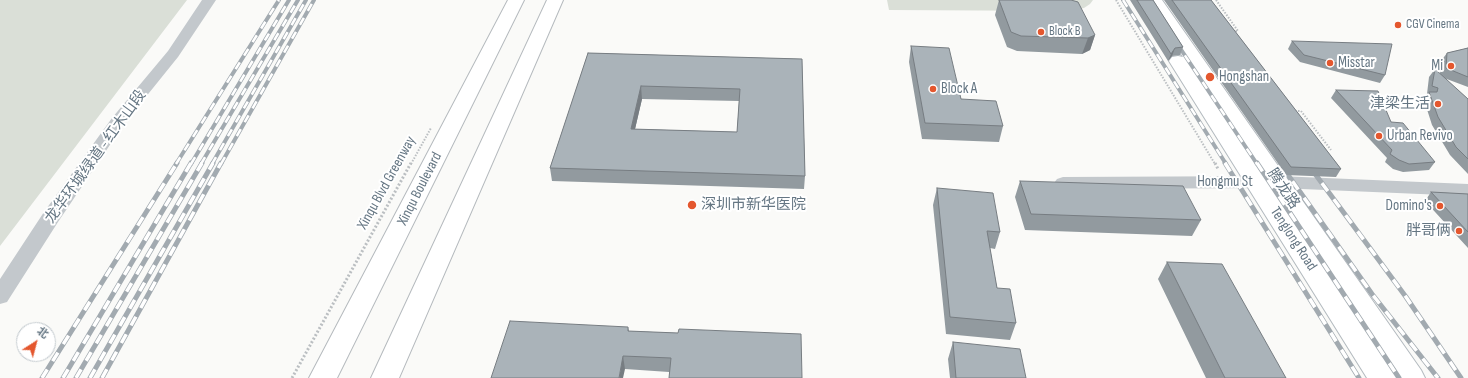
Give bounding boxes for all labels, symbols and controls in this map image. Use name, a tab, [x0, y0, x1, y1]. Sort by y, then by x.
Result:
place label: CGV Cinema	[1406, 17, 1459, 33]
marker: CGV Cinema	[1393, 20, 1403, 30]
place label: Block B	[1049, 24, 1081, 40]
marker: Block B	[1036, 27, 1046, 37]
place label: Misstar	[1338, 54, 1375, 72]
place label: Mi	[1431, 57, 1443, 75]
marker: Misstar	[1325, 58, 1335, 68]
marker: Mi	[1446, 61, 1456, 71]
place label: Hongshan	[1219, 68, 1269, 86]
marker: Hongshan	[1204, 71, 1216, 83]
place label: Block A	[941, 80, 977, 98]
marker: Block A	[928, 84, 938, 94]
street label: 龙华环城绿道 - 红木山段	[42, 87, 150, 227]
place label: 津梁生活	[1370, 95, 1430, 113]
marker: 津梁生活	[1433, 99, 1443, 109]
place label: Urban Revivo	[1387, 127, 1453, 145]
marker: Urban Revivo	[1374, 131, 1384, 141]
street label: Xinqu Blvd Greenway	[354, 133, 420, 233]
street label: Xinqu Boulevard	[394, 149, 446, 229]
street label: 腾龙路	[1263, 165, 1303, 213]
street label: Hongmu St	[1197, 173, 1253, 191]
place label: 深圳市新华医院	[701, 196, 806, 214]
place label: Domino's	[1386, 197, 1432, 215]
marker: 深圳市新华医院	[686, 199, 698, 211]
marker: Domino's	[1435, 201, 1445, 211]
street label: Tenglong Road	[1266, 204, 1320, 274]
place label: 胖哥俩	[1406, 222, 1451, 240]
marker: 胖哥俩	[1454, 226, 1464, 236]
north arrow	[16, 322, 56, 362]
text: 北	[34, 324, 51, 341]

